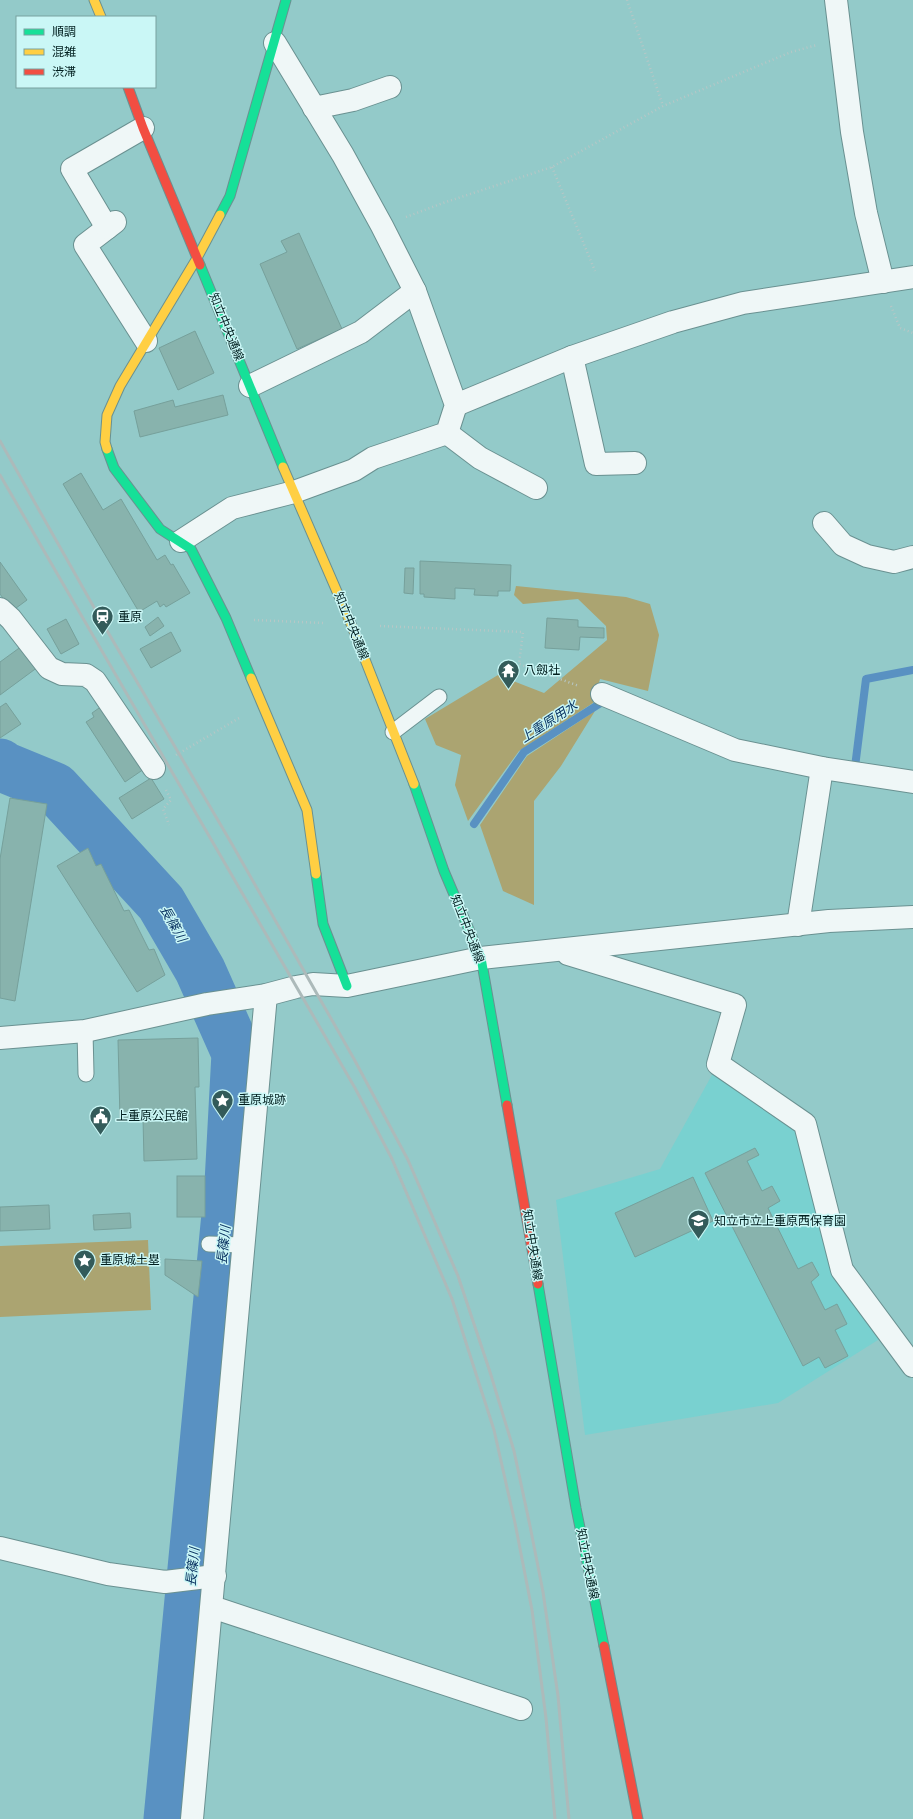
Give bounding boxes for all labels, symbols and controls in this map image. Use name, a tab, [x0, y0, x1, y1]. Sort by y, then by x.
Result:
legend	[16, 16, 156, 88]
text: 順調	[52, 25, 76, 40]
text: 混雑	[52, 45, 76, 60]
text: 渋滞	[52, 65, 76, 80]
street label: 知立中央通線	[206, 291, 246, 363]
street label: 知立中央通線	[331, 590, 371, 662]
station icon: 重原	[89, 604, 115, 637]
place label: 重原	[118, 610, 142, 625]
temple icon: 八劔社	[495, 657, 521, 690]
place label: 八劔社	[524, 663, 560, 678]
water label: 上重原用水	[517, 697, 582, 746]
street label: 知立中央通線	[447, 893, 487, 965]
water label: 長篠川	[156, 903, 191, 947]
place icon: 重原城跡	[209, 1087, 235, 1120]
place label: 重原城跡	[238, 1093, 286, 1108]
public building icon: 上重原公民館	[88, 1103, 114, 1136]
place label: 上重原公民館	[116, 1109, 188, 1124]
street label: 知立中央通線	[519, 1208, 545, 1282]
school or university icon: 知立市立上重原西保育園	[685, 1208, 711, 1241]
place label: 知立市立上重原西保育園	[714, 1214, 846, 1229]
water label: 長篠川	[214, 1223, 234, 1265]
place icon: 重原城土塁	[71, 1247, 97, 1280]
place label: 重原城土塁	[100, 1253, 160, 1268]
street label: 知立中央通線	[573, 1527, 601, 1601]
water label: 長篠川	[183, 1545, 203, 1587]

